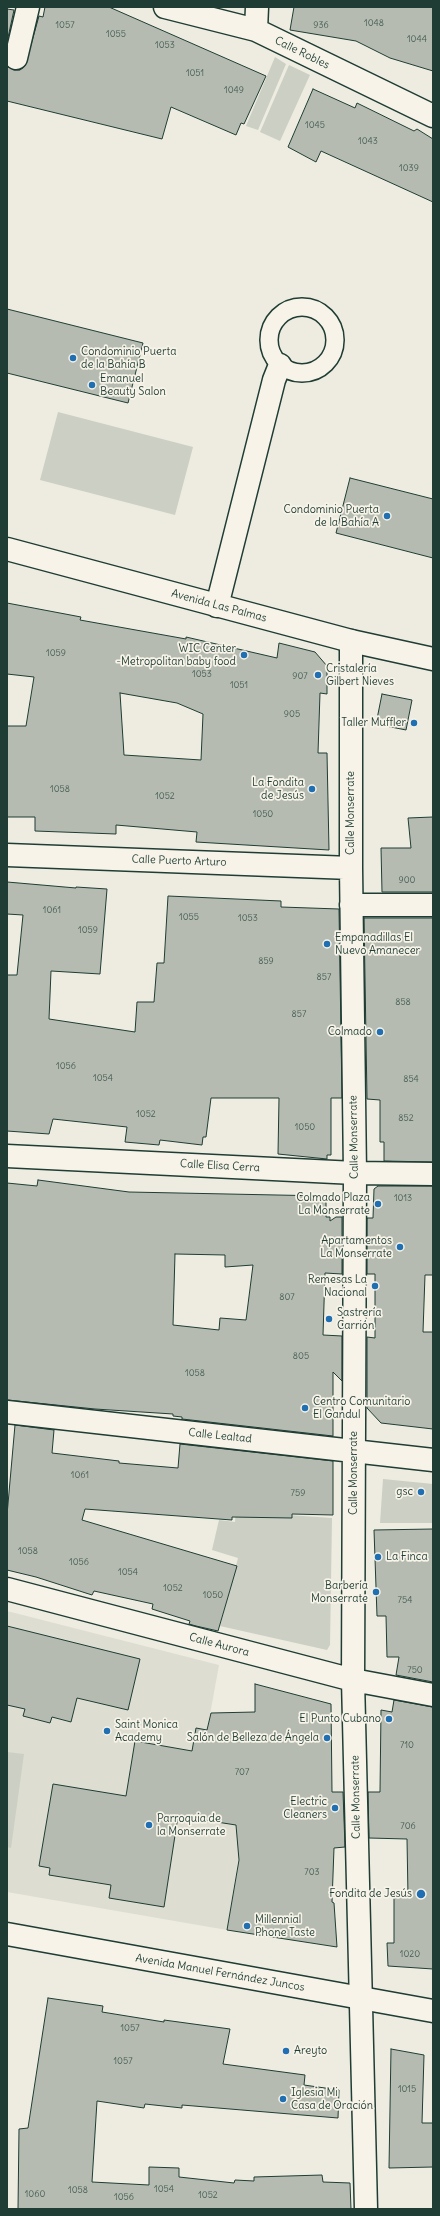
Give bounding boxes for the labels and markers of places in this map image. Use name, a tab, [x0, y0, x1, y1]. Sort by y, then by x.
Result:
place label: Condominio Puerta de la Bahía B	[81, 345, 176, 371]
marker: Condominio Puerta de la Bahía B	[68, 353, 78, 363]
place label: Emanuel Beauty Salon	[100, 372, 166, 398]
marker: Emanuel Beauty Salon	[87, 380, 97, 390]
place label: Condominio Puerta de la Bahía A	[284, 503, 379, 529]
marker: Condominio Puerta de la Bahía A	[382, 511, 392, 521]
place label: WIC Center -Metropolitan baby food	[116, 642, 236, 668]
marker: WIC Center -Metropolitan baby food	[239, 650, 249, 660]
place label: Cristalería Gilbert Nieves	[326, 662, 394, 688]
marker: Cristalería Gilbert Nieves	[313, 670, 323, 680]
place label: Taller Muffler	[341, 716, 406, 730]
marker: Taller Muffler	[409, 718, 419, 728]
place label: La Fondita de Jesús	[252, 776, 304, 802]
marker: La Fondita de Jesús	[307, 784, 317, 794]
place label: Empanadillas El Nuevo Amanecer	[335, 931, 420, 957]
marker: Empanadillas El Nuevo Amanecer	[322, 939, 332, 949]
place label: Colmado	[328, 1025, 372, 1039]
marker: Colmado	[375, 1027, 385, 1037]
place label: Colmado Plaza La Monserrate	[296, 1191, 370, 1217]
marker: Colmado Plaza La Monserrate	[373, 1199, 383, 1209]
place label: Apartamentos La Monserrate	[320, 1234, 392, 1260]
marker: Apartamentos La Monserrate	[395, 1242, 405, 1252]
place label: Remesas La Nacional	[308, 1273, 367, 1299]
marker: Remesas La Nacional	[370, 1281, 380, 1291]
place label: Sastrería Carrión	[337, 1306, 381, 1332]
marker: Sastrería Carrión	[324, 1314, 334, 1324]
place label: Centro Comunitario El Gandul	[313, 1395, 410, 1421]
marker: Centro Comunitario El Gandul	[300, 1403, 310, 1413]
place label: gsc	[396, 1485, 413, 1499]
marker: gsc	[416, 1487, 426, 1497]
place label: La Finca	[386, 1550, 428, 1564]
marker: La Finca	[373, 1552, 383, 1562]
place label: Barbería Monserrate	[311, 1579, 368, 1605]
marker: Barbería Monserrate	[371, 1587, 381, 1597]
place label: El Punto Cubano	[299, 1712, 381, 1726]
marker: El Punto Cubano	[384, 1714, 394, 1724]
place label: Saint Monica Academy	[115, 1718, 178, 1744]
marker: Saint Monica Academy	[102, 1726, 112, 1736]
place label: Salón de Belleza de Ángela	[187, 1731, 319, 1745]
marker: Salón de Belleza de Ángela	[322, 1733, 332, 1743]
place label: Electric Cleaners	[283, 1795, 327, 1821]
marker: Electric Cleaners	[330, 1803, 340, 1813]
place label: Parroquia de la Monserrate	[157, 1812, 225, 1838]
marker: Parroquia de la Monserrate	[144, 1820, 154, 1830]
place label: Fondita de Jesús	[329, 1887, 412, 1901]
marker: Fondita de Jesús	[415, 1888, 427, 1900]
place label: Millennial Phone Taste	[255, 1913, 315, 1939]
marker: Millennial Phone Taste	[242, 1921, 252, 1931]
place label: Areyto	[294, 2044, 327, 2058]
marker: Areyto	[281, 2046, 291, 2056]
place label: Iglesia Mi Casa de Oración	[291, 2086, 373, 2112]
marker: Iglesia Mi Casa de Oración	[278, 2094, 288, 2104]

